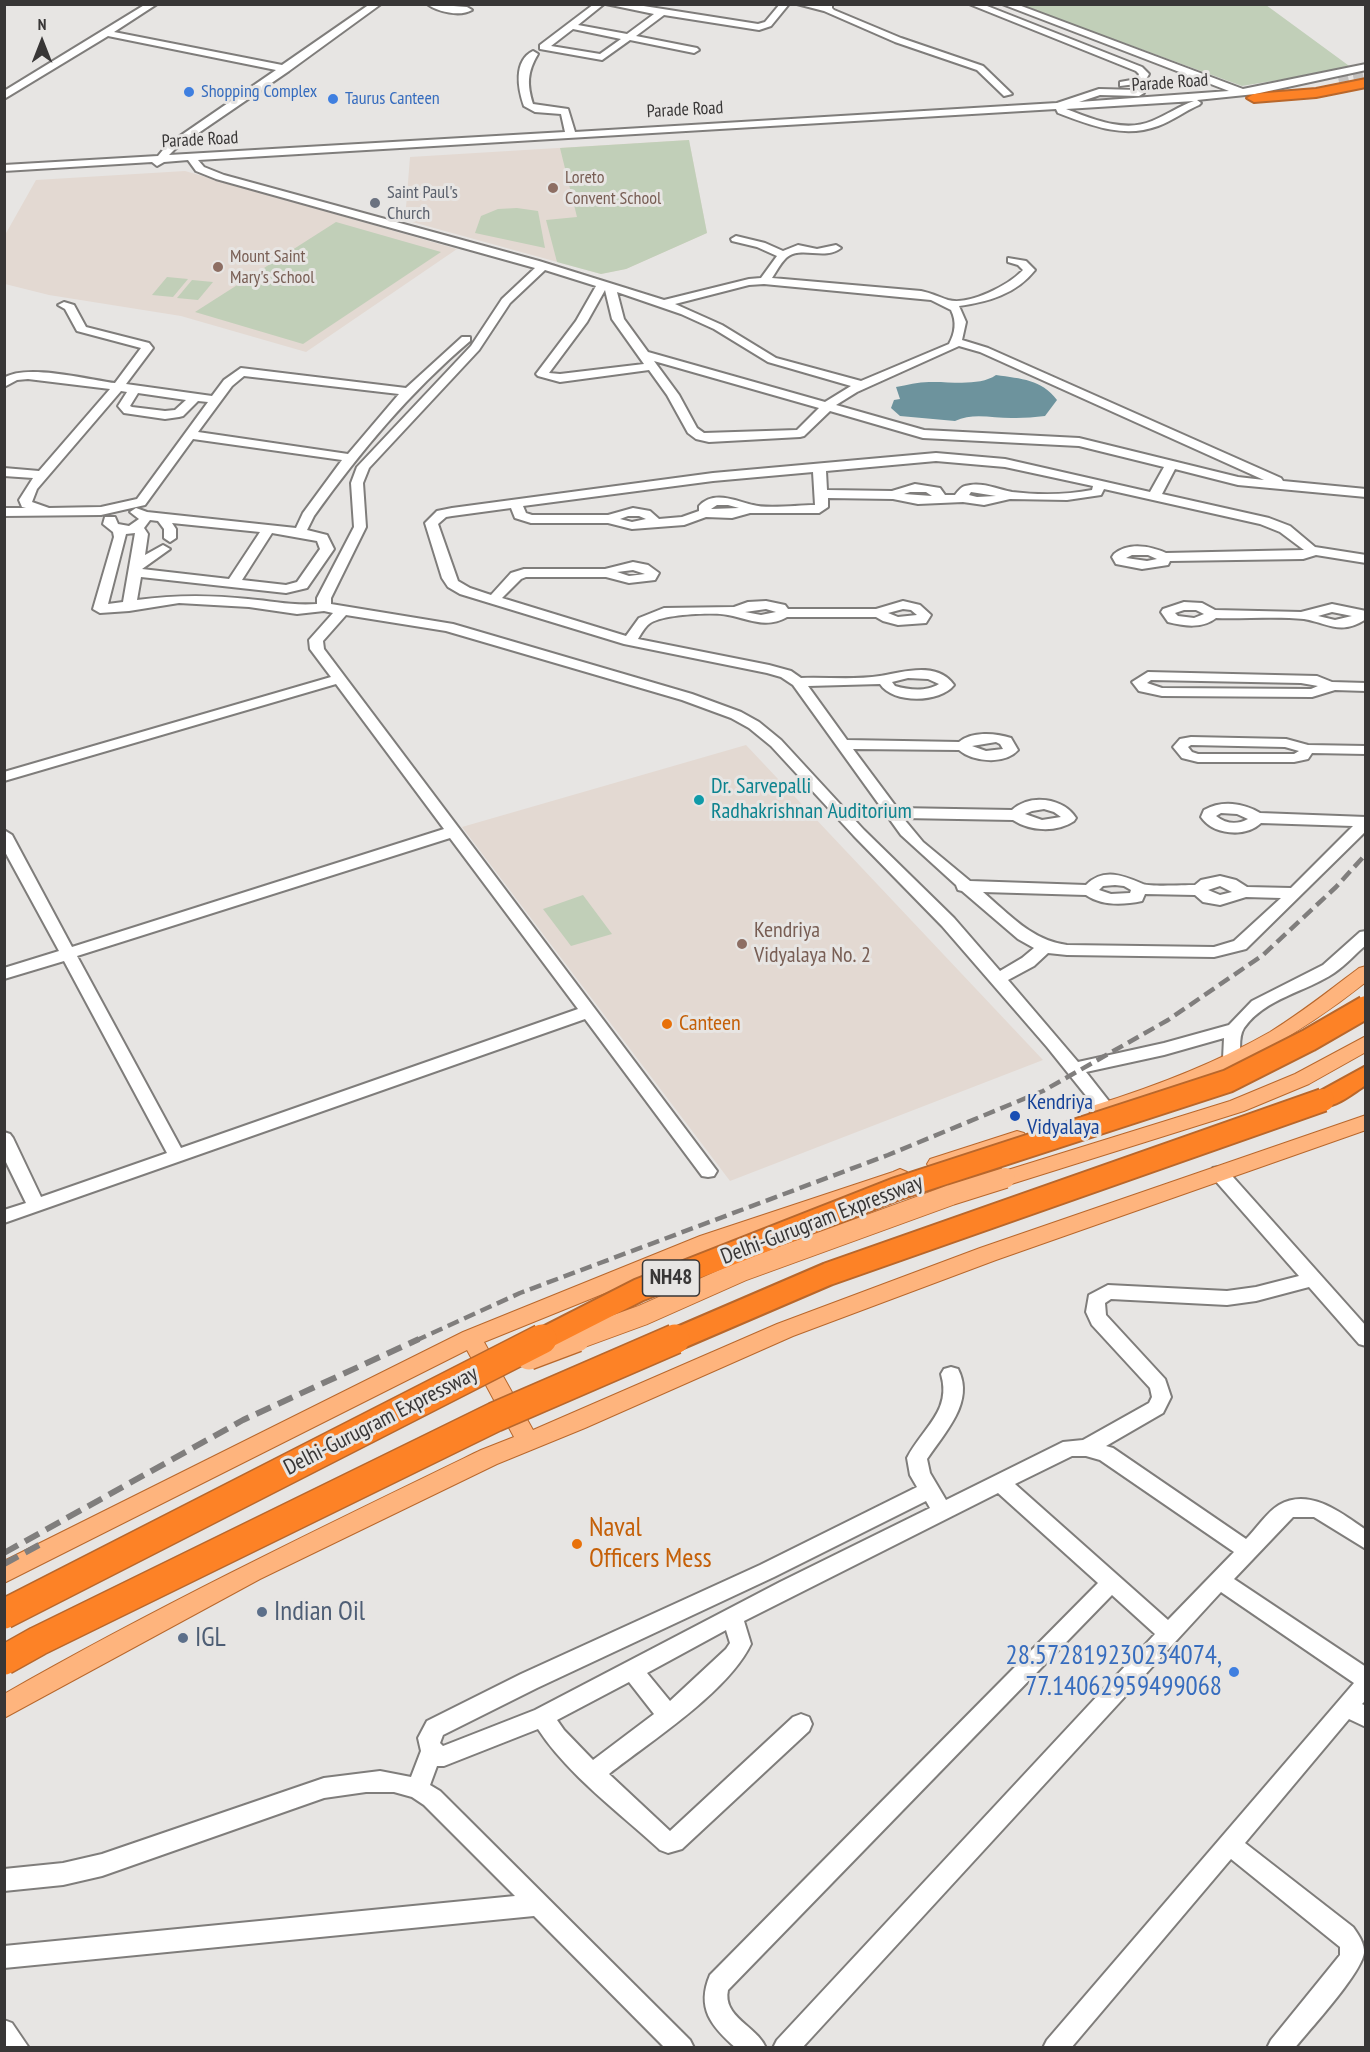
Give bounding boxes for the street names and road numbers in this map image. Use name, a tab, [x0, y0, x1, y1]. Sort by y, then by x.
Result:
street label: Parade Road	[1131, 70, 1209, 96]
street label: Parade Road	[646, 97, 724, 123]
street label: Parade Road	[161, 127, 239, 153]
street label: Delhi-Gurugram Expressway	[717, 1169, 927, 1271]
road number: NH48	[642, 1260, 700, 1296]
street label: Delhi-Gurugram Expressway	[280, 1361, 482, 1481]

